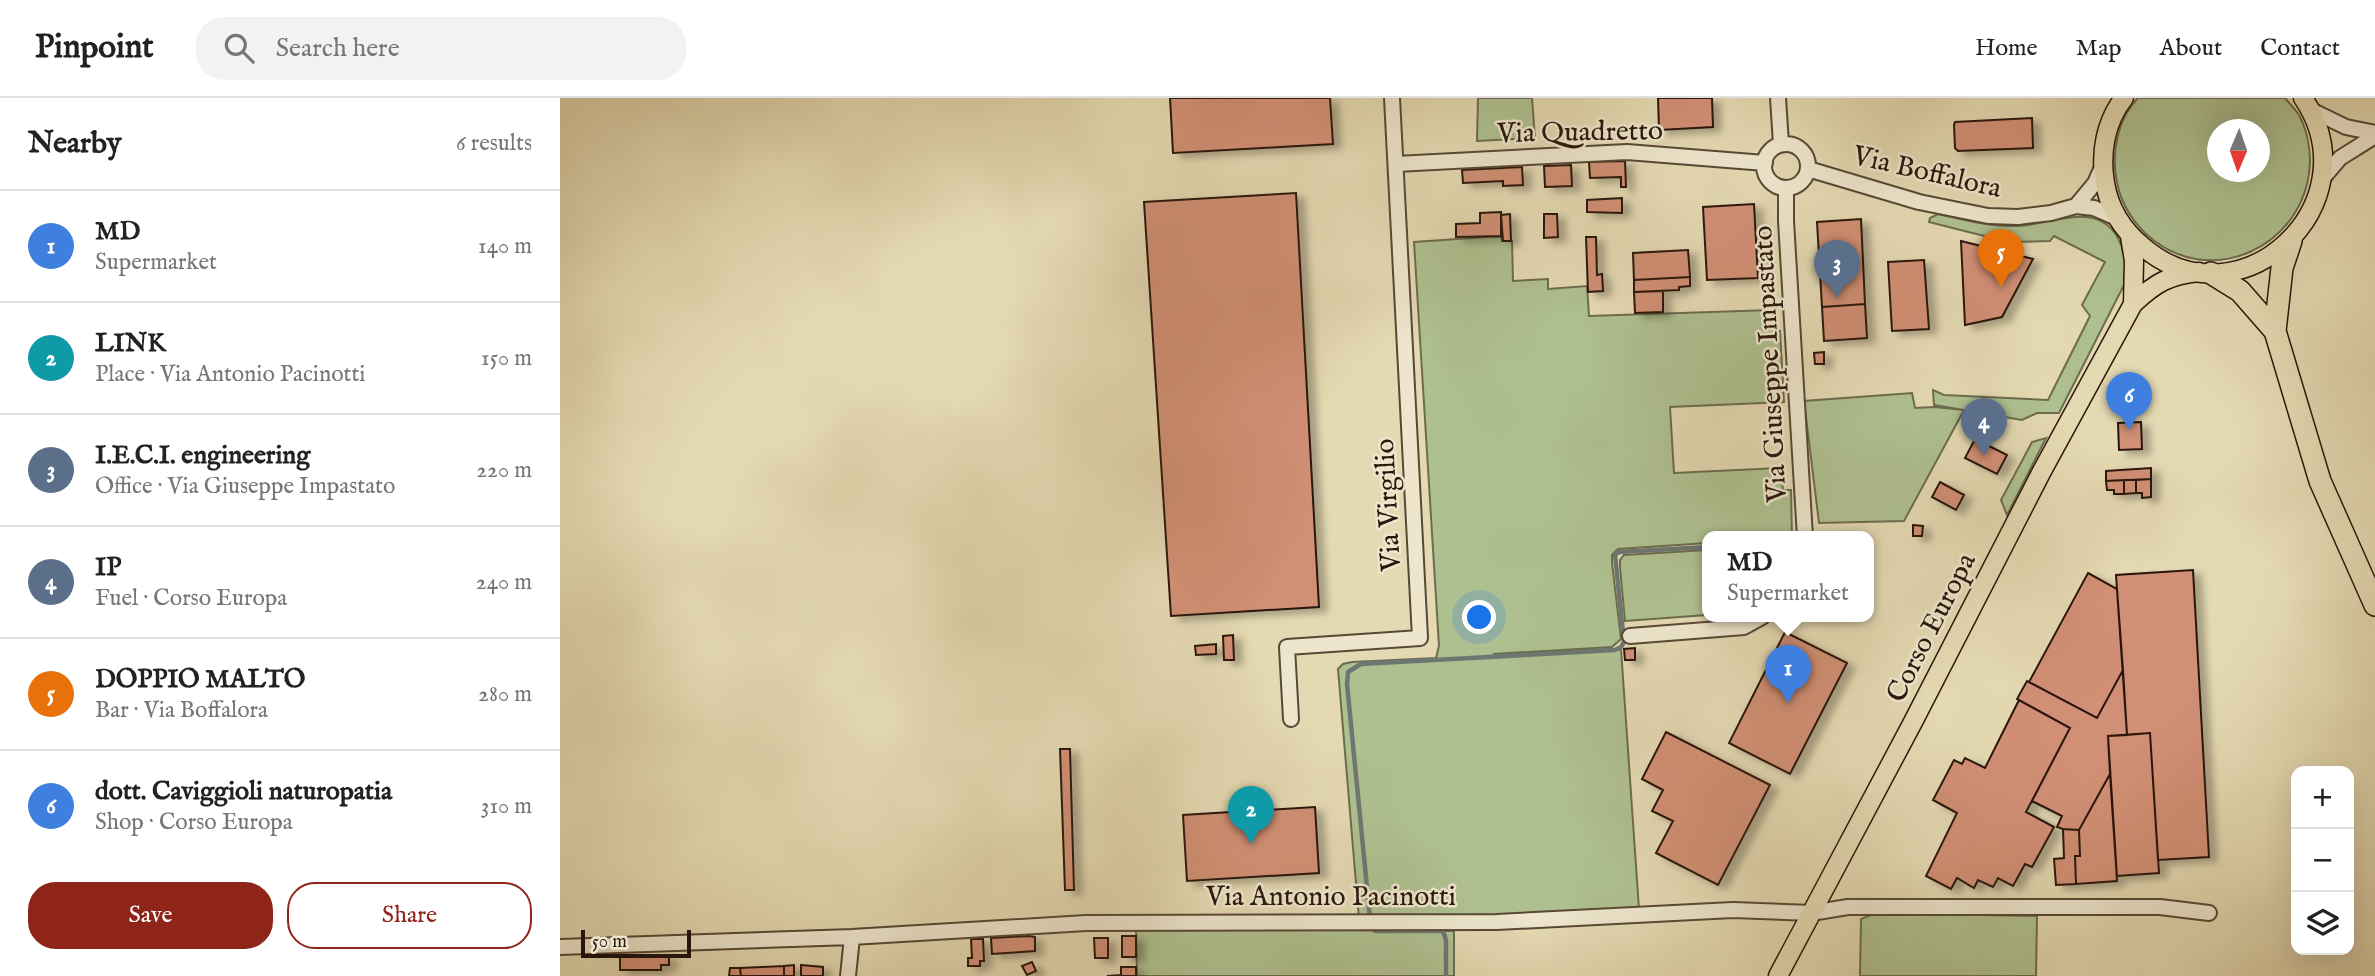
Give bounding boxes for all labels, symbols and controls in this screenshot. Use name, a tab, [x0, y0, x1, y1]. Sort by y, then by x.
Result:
search box	[196, 17, 686, 80]
text: Pinpoint	[35, 27, 154, 69]
icon: search	[220, 29, 258, 67]
text: Search here	[276, 32, 400, 65]
text: Home	[1975, 33, 2038, 64]
text: Map	[2076, 33, 2122, 64]
text: About	[2160, 33, 2222, 64]
text: Contact	[2260, 33, 2340, 64]
street label: Via Quadretto	[1496, 114, 1663, 152]
north arrow	[2207, 119, 2270, 182]
text: Nearby	[28, 125, 121, 163]
text: 6 results	[456, 129, 532, 158]
street label: Via Boffalora	[1848, 139, 2006, 207]
text: MD	[95, 215, 140, 248]
street label: Via Giuseppe Impastato	[1746, 225, 1796, 504]
pin: 5	[1978, 229, 2024, 287]
text: 1	[47, 232, 55, 261]
text: 140 m	[478, 232, 532, 261]
pin: 3	[1814, 240, 1860, 298]
text: Supermarket	[95, 248, 217, 277]
text: LINK	[95, 327, 166, 360]
text: 2	[46, 344, 56, 373]
text: 150 m	[481, 344, 532, 373]
text: Place · Via Antonio Pacinotti	[95, 360, 366, 389]
pin: 6	[2106, 372, 2152, 430]
pin: 4	[1961, 398, 2007, 456]
street label: Via Virgilio	[1368, 438, 1410, 573]
text: I.E.C.I. engineering	[95, 439, 310, 472]
text: 3	[47, 456, 55, 485]
text: 220 m	[476, 456, 532, 485]
text: Office · Via Giuseppe Impastato	[95, 472, 395, 501]
popup	[1702, 531, 1874, 622]
text: MD	[1727, 546, 1772, 579]
street label: Corso Europa	[1879, 547, 1985, 709]
text: IP	[95, 551, 121, 584]
text: 4	[45, 568, 57, 597]
text: 240 m	[476, 568, 532, 597]
text: Supermarket	[1727, 579, 1849, 608]
text: Fuel · Corso Europa	[95, 584, 287, 613]
your location	[1462, 600, 1496, 634]
pin: 1	[1765, 645, 1811, 703]
text: DOPPIO MALTO	[95, 663, 305, 696]
text: 5	[47, 680, 55, 709]
text: 280 m	[478, 680, 532, 709]
text: Bar · Via Boffalora	[95, 696, 268, 725]
map controls	[2291, 766, 2354, 955]
button: +	[2291, 766, 2354, 829]
text: dott. Caviggioli naturopatia	[95, 775, 392, 808]
pin: 2	[1228, 786, 1274, 844]
text: 6	[46, 792, 56, 821]
text: 310 m	[481, 792, 532, 821]
text: Shop · Corso Europa	[95, 808, 293, 837]
button: −	[2291, 829, 2354, 892]
street label: Via Antonio Pacinotti	[1205, 880, 1456, 915]
button: Save	[28, 882, 273, 949]
button: Share	[287, 882, 532, 949]
button: layers	[2291, 892, 2354, 955]
scale bar	[581, 927, 691, 959]
text: 50 m	[592, 930, 627, 954]

